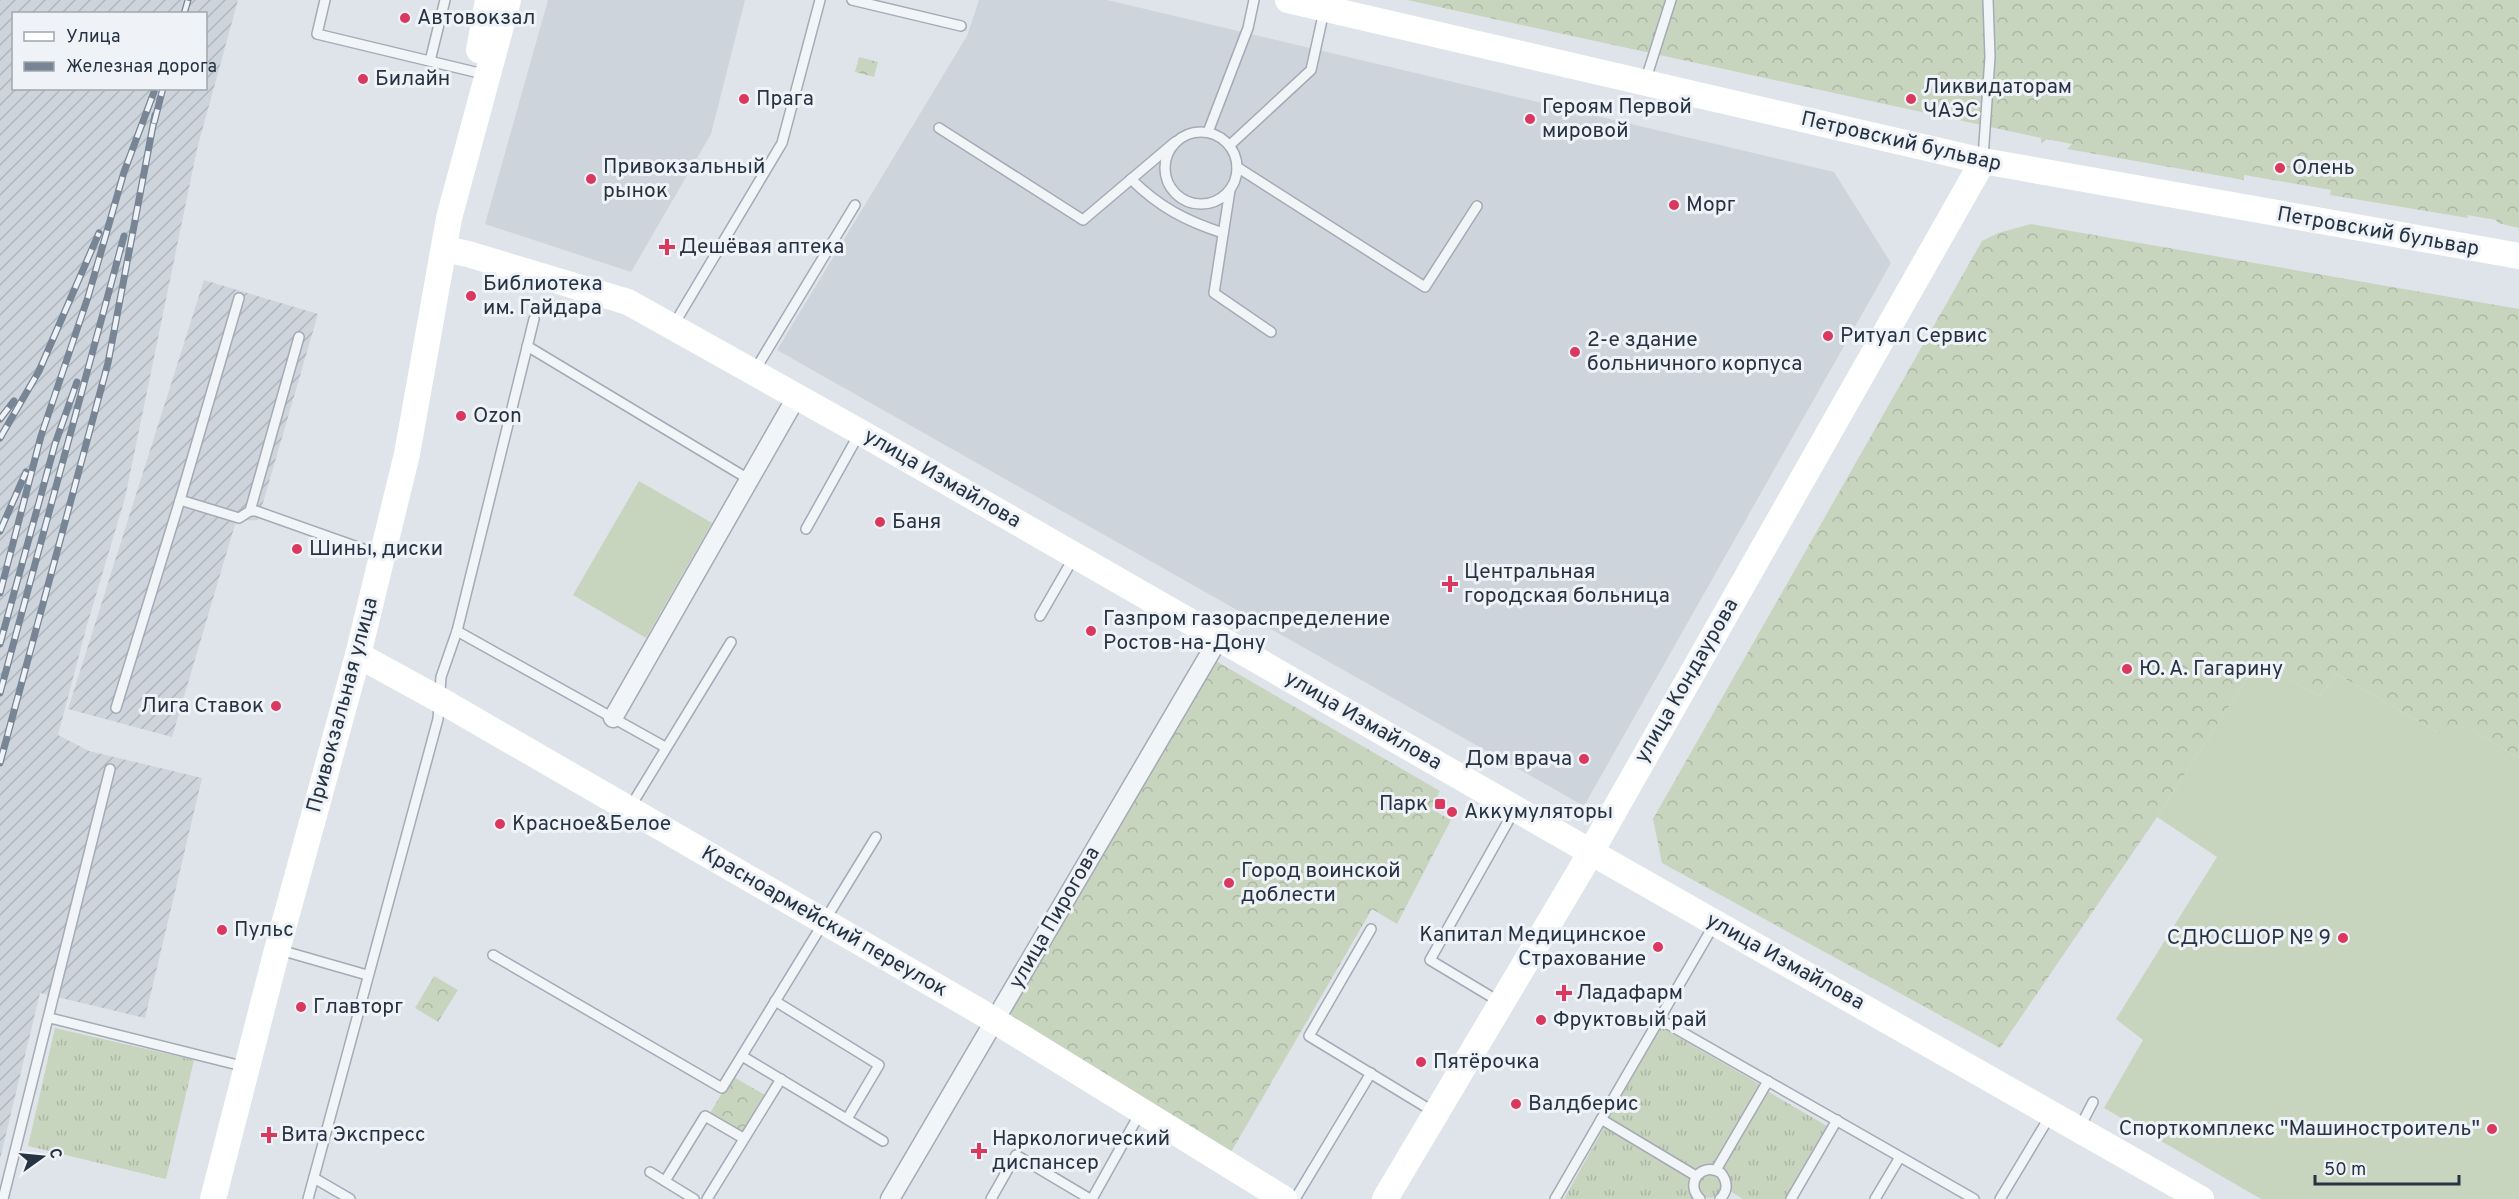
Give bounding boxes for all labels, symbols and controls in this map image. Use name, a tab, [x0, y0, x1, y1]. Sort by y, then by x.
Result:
place label: Автовокзал	[417, 5, 536, 32]
marker: Автовокзал	[398, 11, 412, 25]
legend	[12, 12, 207, 90]
text: Улица	[66, 26, 120, 49]
text: Железная дорога	[66, 56, 217, 79]
place label: Билайн	[375, 66, 450, 93]
marker: Билайн	[356, 72, 370, 86]
place label: Ликвидаторам ЧАЭС	[1923, 74, 2072, 125]
place label: Прага	[756, 86, 814, 113]
marker: Прага	[737, 92, 751, 106]
marker: Ликвидаторам ЧАЭС	[1904, 92, 1918, 106]
place label: Героям Первой мировой	[1542, 94, 1692, 145]
street label: Петровский бульвар	[1798, 106, 2004, 178]
marker: Героям Первой мировой	[1523, 112, 1537, 126]
place label: Привокзальный рынок	[603, 154, 765, 205]
place label: Олень	[2292, 155, 2355, 182]
marker: Олень	[2273, 161, 2287, 175]
marker: Привокзальный рынок	[584, 172, 598, 186]
place label: Морг	[1686, 192, 1736, 219]
marker: Морг	[1667, 198, 1681, 212]
street label: Петровский бульвар	[2275, 201, 2481, 263]
place label: Дешёвая аптека	[679, 234, 844, 261]
marker: Дешёвая аптека	[660, 240, 674, 254]
place label: Библиотека им. Гайдара	[483, 271, 603, 322]
marker: Библиотека им. Гайдара	[464, 289, 478, 303]
place label: Ритуал Сервис	[1840, 323, 1988, 350]
place label: 2-е здание больничного корпуса	[1587, 327, 1802, 378]
marker: Ритуал Сервис	[1821, 329, 1835, 343]
marker: 2-е здание больничного корпуса	[1568, 345, 1582, 359]
place label: Ozon	[473, 403, 522, 430]
marker: Ozon	[454, 409, 468, 423]
street label: улица Измайлова	[859, 423, 1025, 535]
place label: Баня	[892, 509, 941, 536]
marker: Баня	[873, 515, 887, 529]
place label: Шины, диски	[309, 536, 443, 563]
marker: Шины, диски	[290, 542, 304, 556]
place label: Центральная городская больница	[1464, 559, 1670, 610]
marker: Центральная городская больница	[1441, 575, 1459, 593]
street label: Привокзальная улица	[301, 594, 385, 816]
street label: улица Кондаурова	[1629, 594, 1745, 768]
place label: Газпром газораспределение Ростов-на-Дону	[1103, 606, 1390, 657]
marker: Газпром газораспределение Ростов-на-Дону	[1084, 624, 1098, 638]
place label: Ю. А. Гагарину	[2139, 656, 2283, 683]
marker: Ю. А. Гагарину	[2120, 662, 2134, 676]
street label: улица Измайлова	[1280, 665, 1446, 777]
place label: Лига Ставок	[141, 693, 264, 720]
marker: Лига Ставок	[269, 699, 283, 713]
place label: Дом врача	[1465, 746, 1572, 773]
marker: Дом врача	[1577, 752, 1591, 766]
place label: Парк	[1379, 791, 1428, 818]
marker: Парк	[1433, 797, 1447, 811]
place label: Аккумуляторы	[1464, 799, 1613, 826]
marker: Аккумуляторы	[1445, 805, 1459, 819]
place label: Красное&Белое	[512, 811, 671, 838]
marker: Красное&Белое	[493, 817, 507, 831]
street label: Красноармейский переулок	[696, 840, 952, 1004]
street label: улица Пирогова	[1003, 842, 1107, 994]
place label: Город воинской доблести	[1241, 858, 1401, 909]
marker: Город воинской доблести	[1222, 876, 1236, 890]
street label: улица Измайлова	[1701, 907, 1869, 1017]
place label: Пульс	[234, 917, 294, 944]
place label: Капитал Медицинское Страхование	[1419, 922, 1646, 973]
marker: Пульс	[215, 923, 229, 937]
place label: СДЮСШОР № 9	[2167, 925, 2331, 952]
marker: СДЮСШОР № 9	[2336, 931, 2350, 945]
marker: Капитал Медицинское Страхование	[1651, 940, 1665, 954]
place label: Ладафарм	[1576, 980, 1683, 1007]
marker: Ладафарм	[1557, 986, 1571, 1000]
place label: Главторг	[313, 994, 403, 1021]
marker: Главторг	[294, 1000, 308, 1014]
place label: Фруктовый рай	[1553, 1007, 1707, 1034]
marker: Фруктовый рай	[1534, 1013, 1548, 1027]
place label: Пятёрочка	[1433, 1049, 1539, 1076]
marker: Пятёрочка	[1414, 1055, 1428, 1069]
place label: Валдберис	[1528, 1091, 1638, 1118]
marker: Валдберис	[1509, 1097, 1523, 1111]
place label: Спорткомплекс "Машиностроитель"	[2119, 1116, 2480, 1143]
place label: Вита Экспресс	[281, 1122, 426, 1149]
marker: Спорткомплекс "Машиностроитель"	[2485, 1122, 2499, 1136]
place label: Наркологический диспансер	[992, 1126, 1170, 1177]
north arrow	[12, 1127, 72, 1187]
marker: Вита Экспресс	[262, 1128, 276, 1142]
marker: Наркологический диспансер	[970, 1142, 988, 1160]
text: С	[44, 1146, 66, 1161]
scale bar	[2315, 1148, 2459, 1186]
text: 50 m	[2324, 1159, 2366, 1182]

